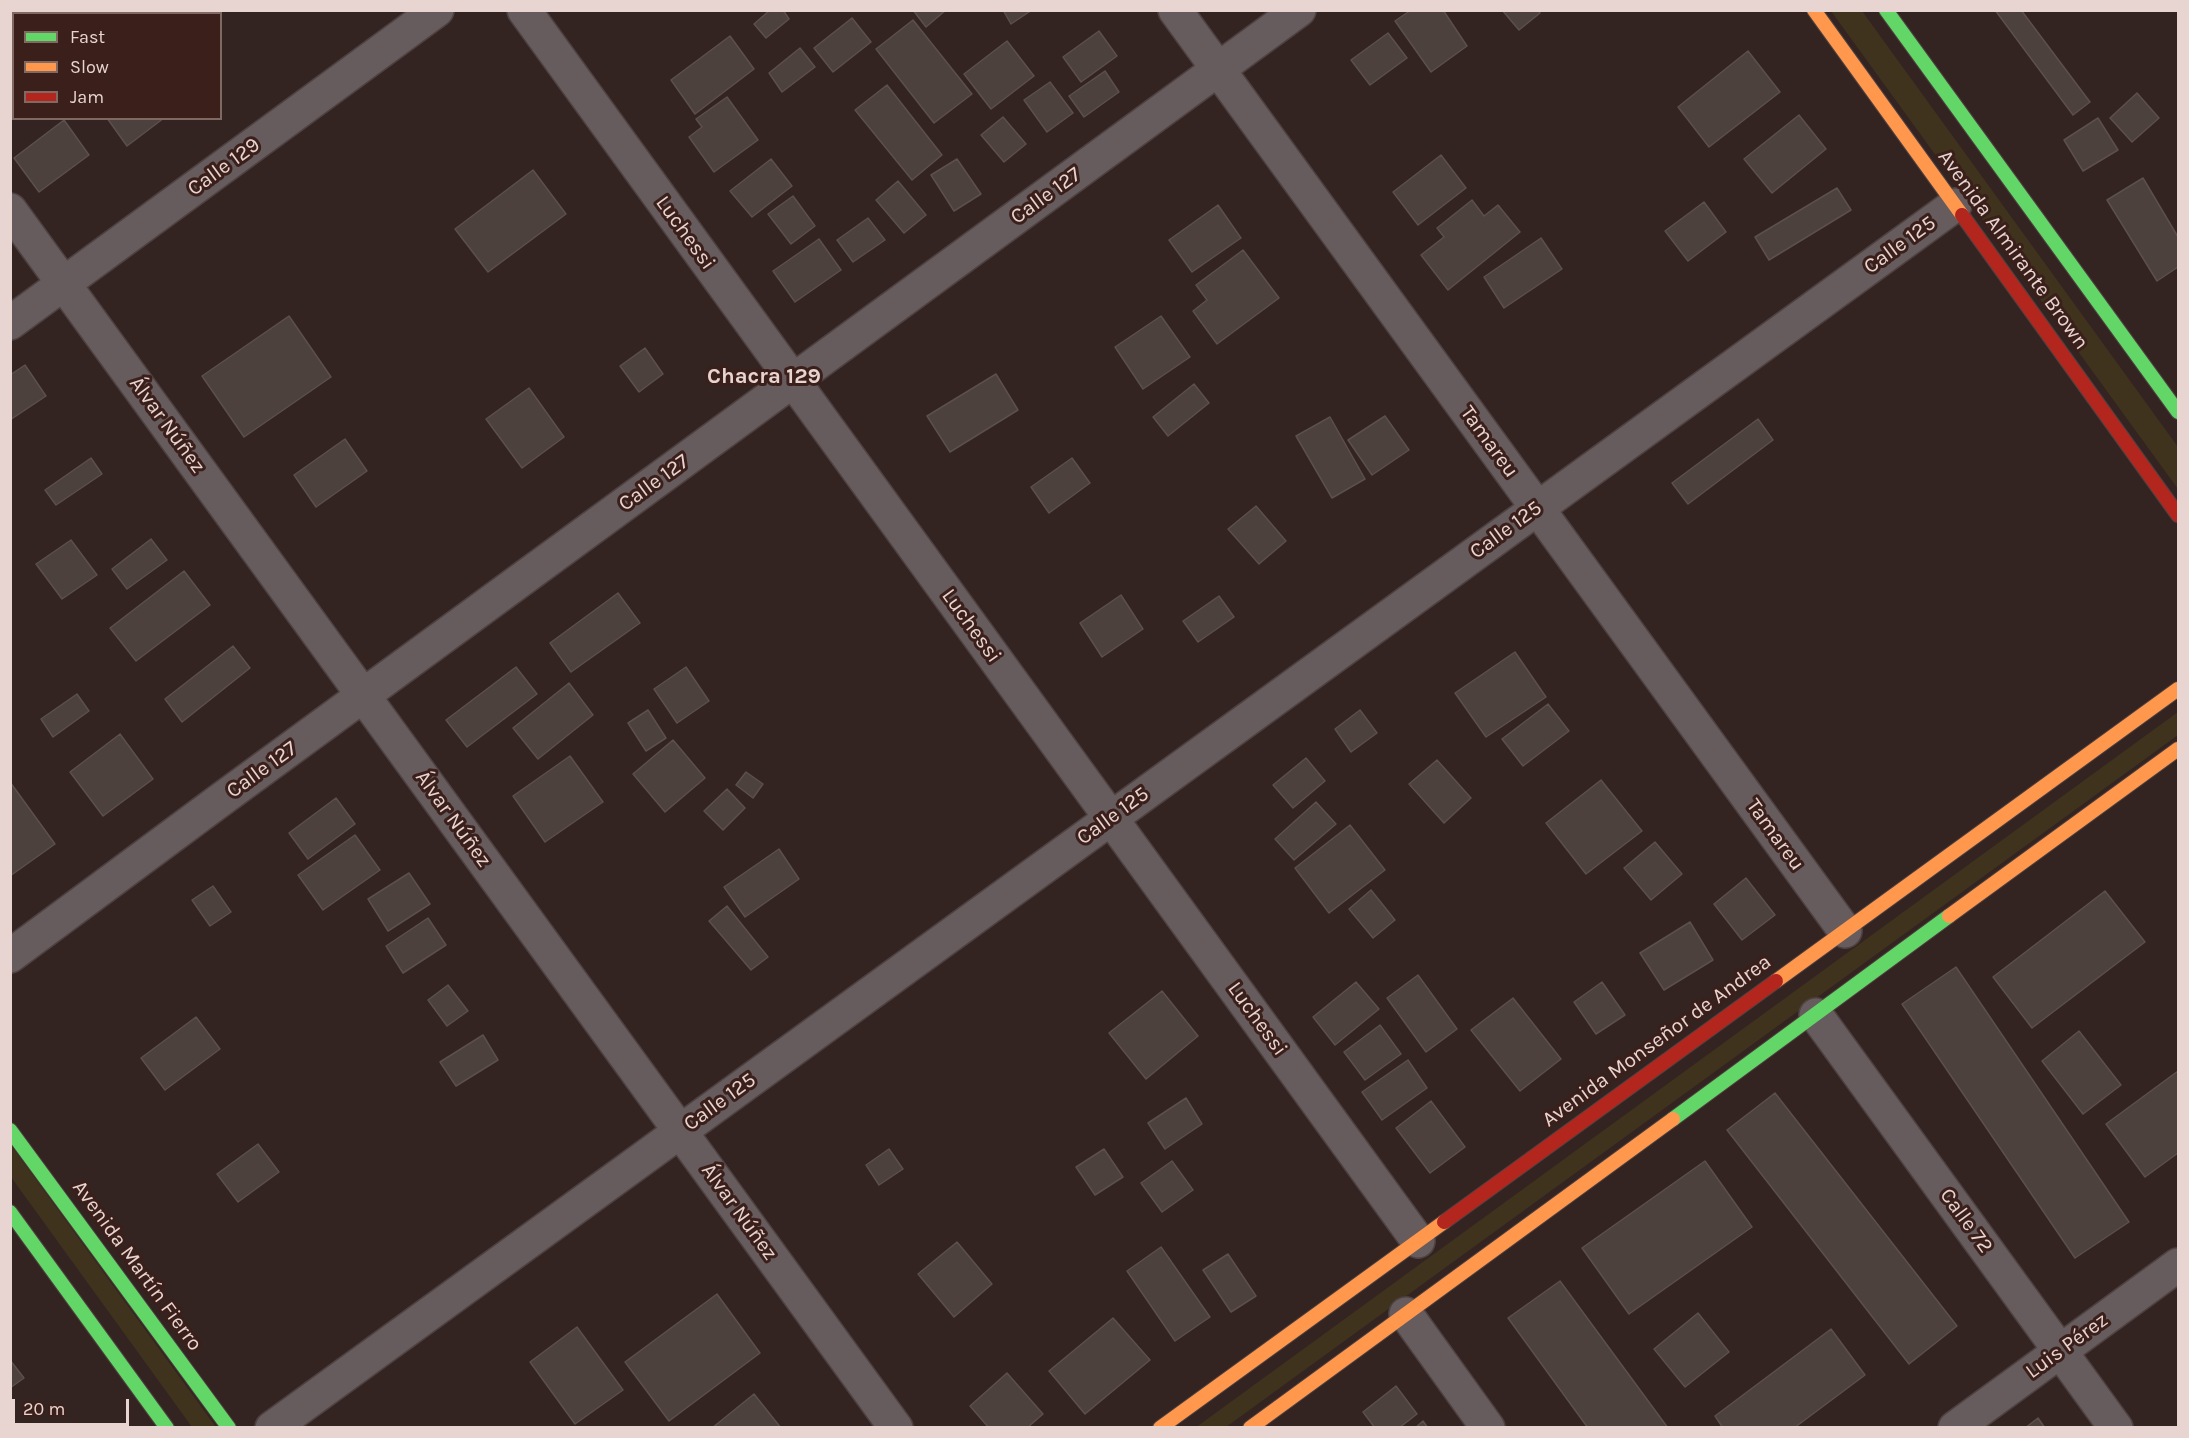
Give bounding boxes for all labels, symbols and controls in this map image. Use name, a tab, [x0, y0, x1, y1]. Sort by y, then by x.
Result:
legend	[12, 12, 222, 120]
text: Fast	[70, 26, 105, 48]
text: Slow	[70, 56, 109, 78]
text: Jam	[70, 86, 104, 108]
street label: Calle 129	[183, 132, 265, 202]
street label: Avenida Almirante Brown	[1932, 145, 2094, 355]
street label: Calle 127	[1006, 162, 1086, 230]
street label: Luchessi	[650, 191, 720, 275]
street label: Calle 125	[1859, 210, 1941, 280]
district label: Chacra 129	[707, 364, 821, 390]
street label: Álvar Núñez	[124, 372, 210, 478]
street label: Tamareu	[1455, 401, 1523, 483]
street label: Calle 127	[614, 449, 694, 517]
street label: Calle 125	[1465, 495, 1547, 565]
street label: Luchessi	[936, 584, 1006, 668]
street label: Calle 127	[222, 736, 302, 804]
street label: Álvar Núñez	[410, 766, 496, 872]
street label: Calle 125	[1072, 781, 1154, 851]
street label: Tamareu	[1741, 794, 1809, 876]
street label: Avenida Monseñor de Andrea	[1538, 949, 1776, 1133]
street label: Luchessi	[1222, 977, 1292, 1061]
street label: Calle 125	[679, 1067, 761, 1137]
street label: Álvar Núñez	[696, 1159, 782, 1265]
street label: Avenida Martín Fierro	[67, 1176, 207, 1356]
street label: Calle 72	[1934, 1184, 1998, 1258]
street label: Luis Pérez	[2021, 1308, 2113, 1384]
scale bar	[15, 1387, 132, 1425]
text: 20 m	[23, 1398, 65, 1420]

